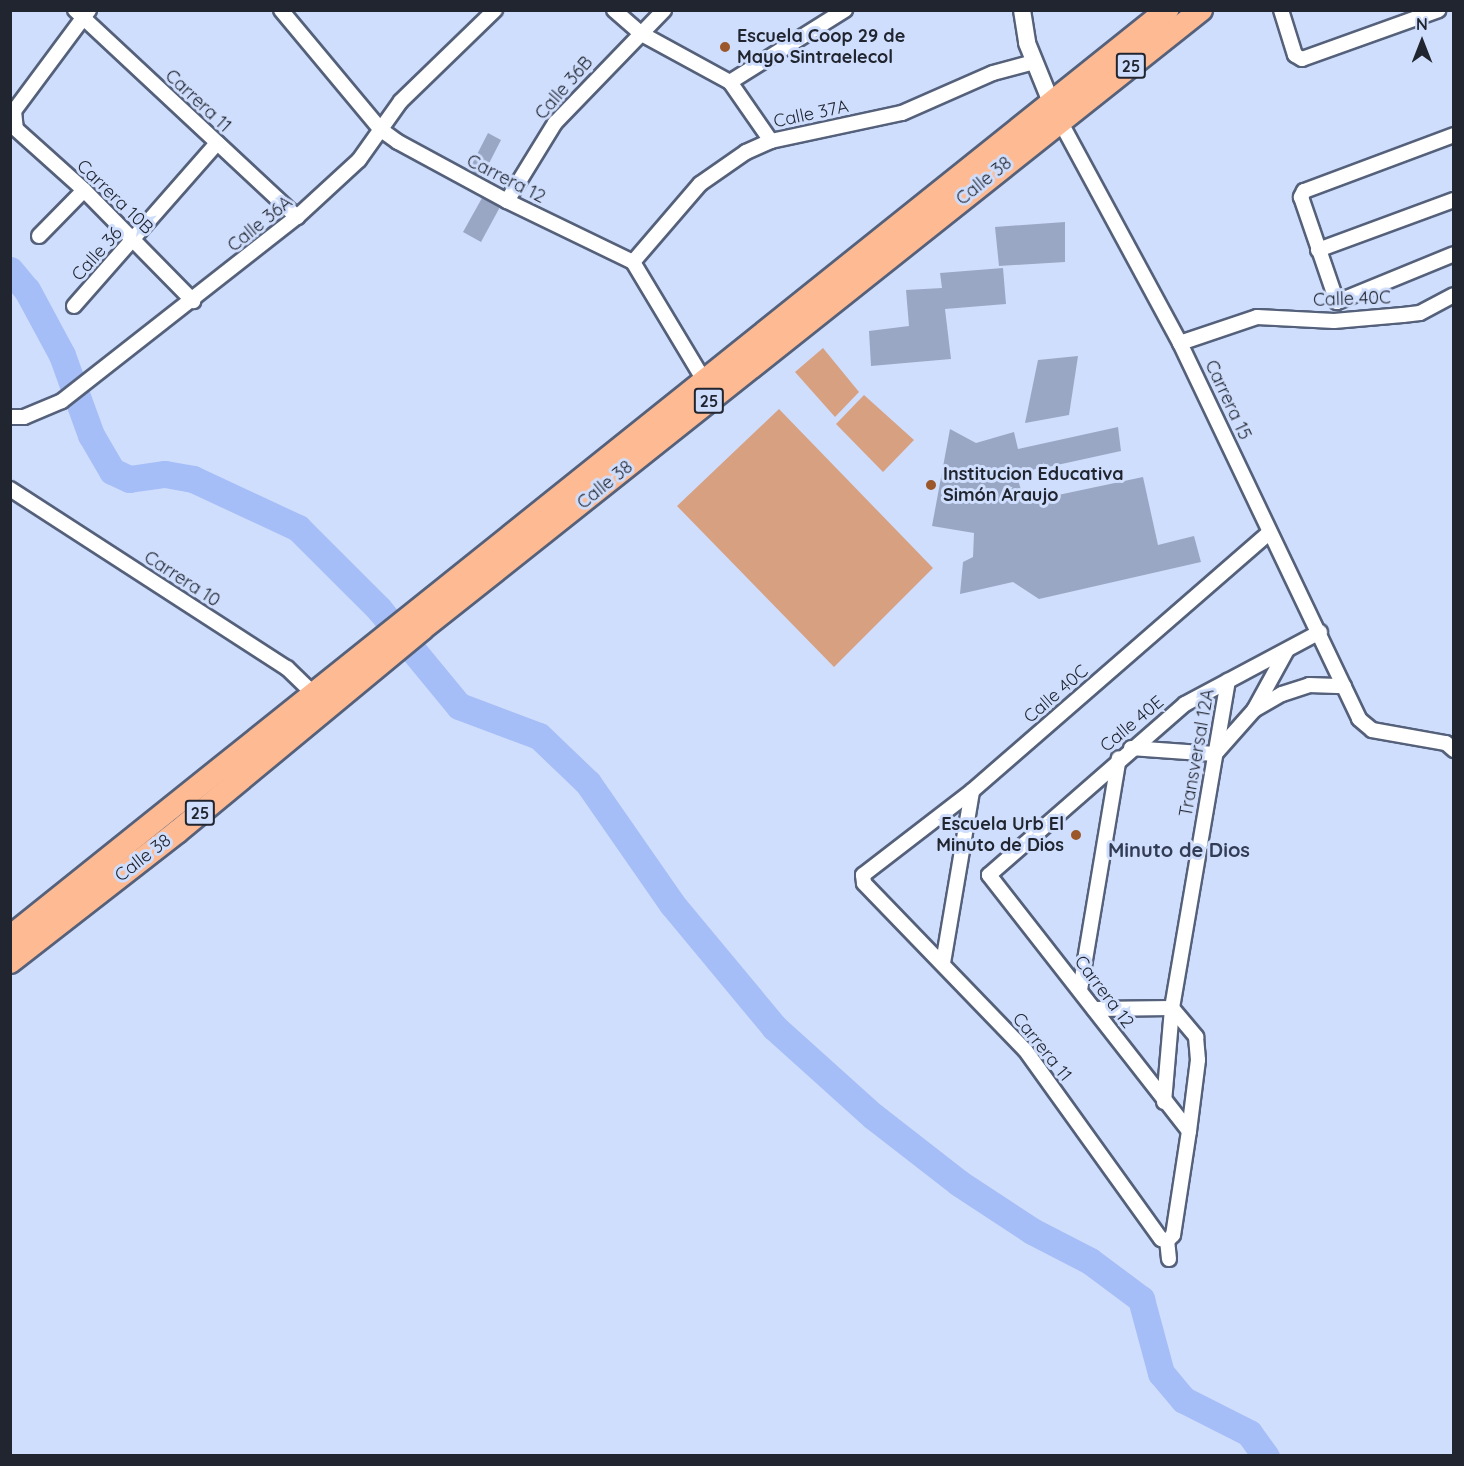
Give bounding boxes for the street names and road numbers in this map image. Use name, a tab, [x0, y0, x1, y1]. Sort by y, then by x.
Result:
street label: Calle 36B	[531, 52, 597, 124]
road number: 25	[1114, 53, 1148, 79]
street label: Carrera 11	[161, 65, 235, 137]
street label: Calle 37A	[772, 96, 850, 132]
street label: Carrera 12	[463, 150, 549, 208]
street label: Calle 38	[952, 152, 1016, 210]
street label: Carrera 10B	[72, 155, 158, 239]
street label: Calle 36A	[223, 192, 297, 256]
street label: Calle 36	[67, 223, 127, 285]
street label: Calle 40C	[1313, 287, 1391, 311]
street label: Carrera 15	[1200, 357, 1256, 443]
road number: 25	[692, 388, 726, 414]
street label: Calle 38	[573, 456, 637, 514]
street label: Carrera 10	[140, 546, 224, 612]
street label: Calle 40C	[1020, 660, 1092, 728]
street label: Transversal 12A	[1175, 687, 1219, 819]
street label: Calle 40E	[1096, 691, 1168, 757]
road number: 25	[184, 800, 216, 826]
street label: Calle 38	[111, 829, 175, 887]
street label: Carrera 12	[1070, 951, 1138, 1033]
street label: Carrera 11	[1008, 1008, 1076, 1086]

